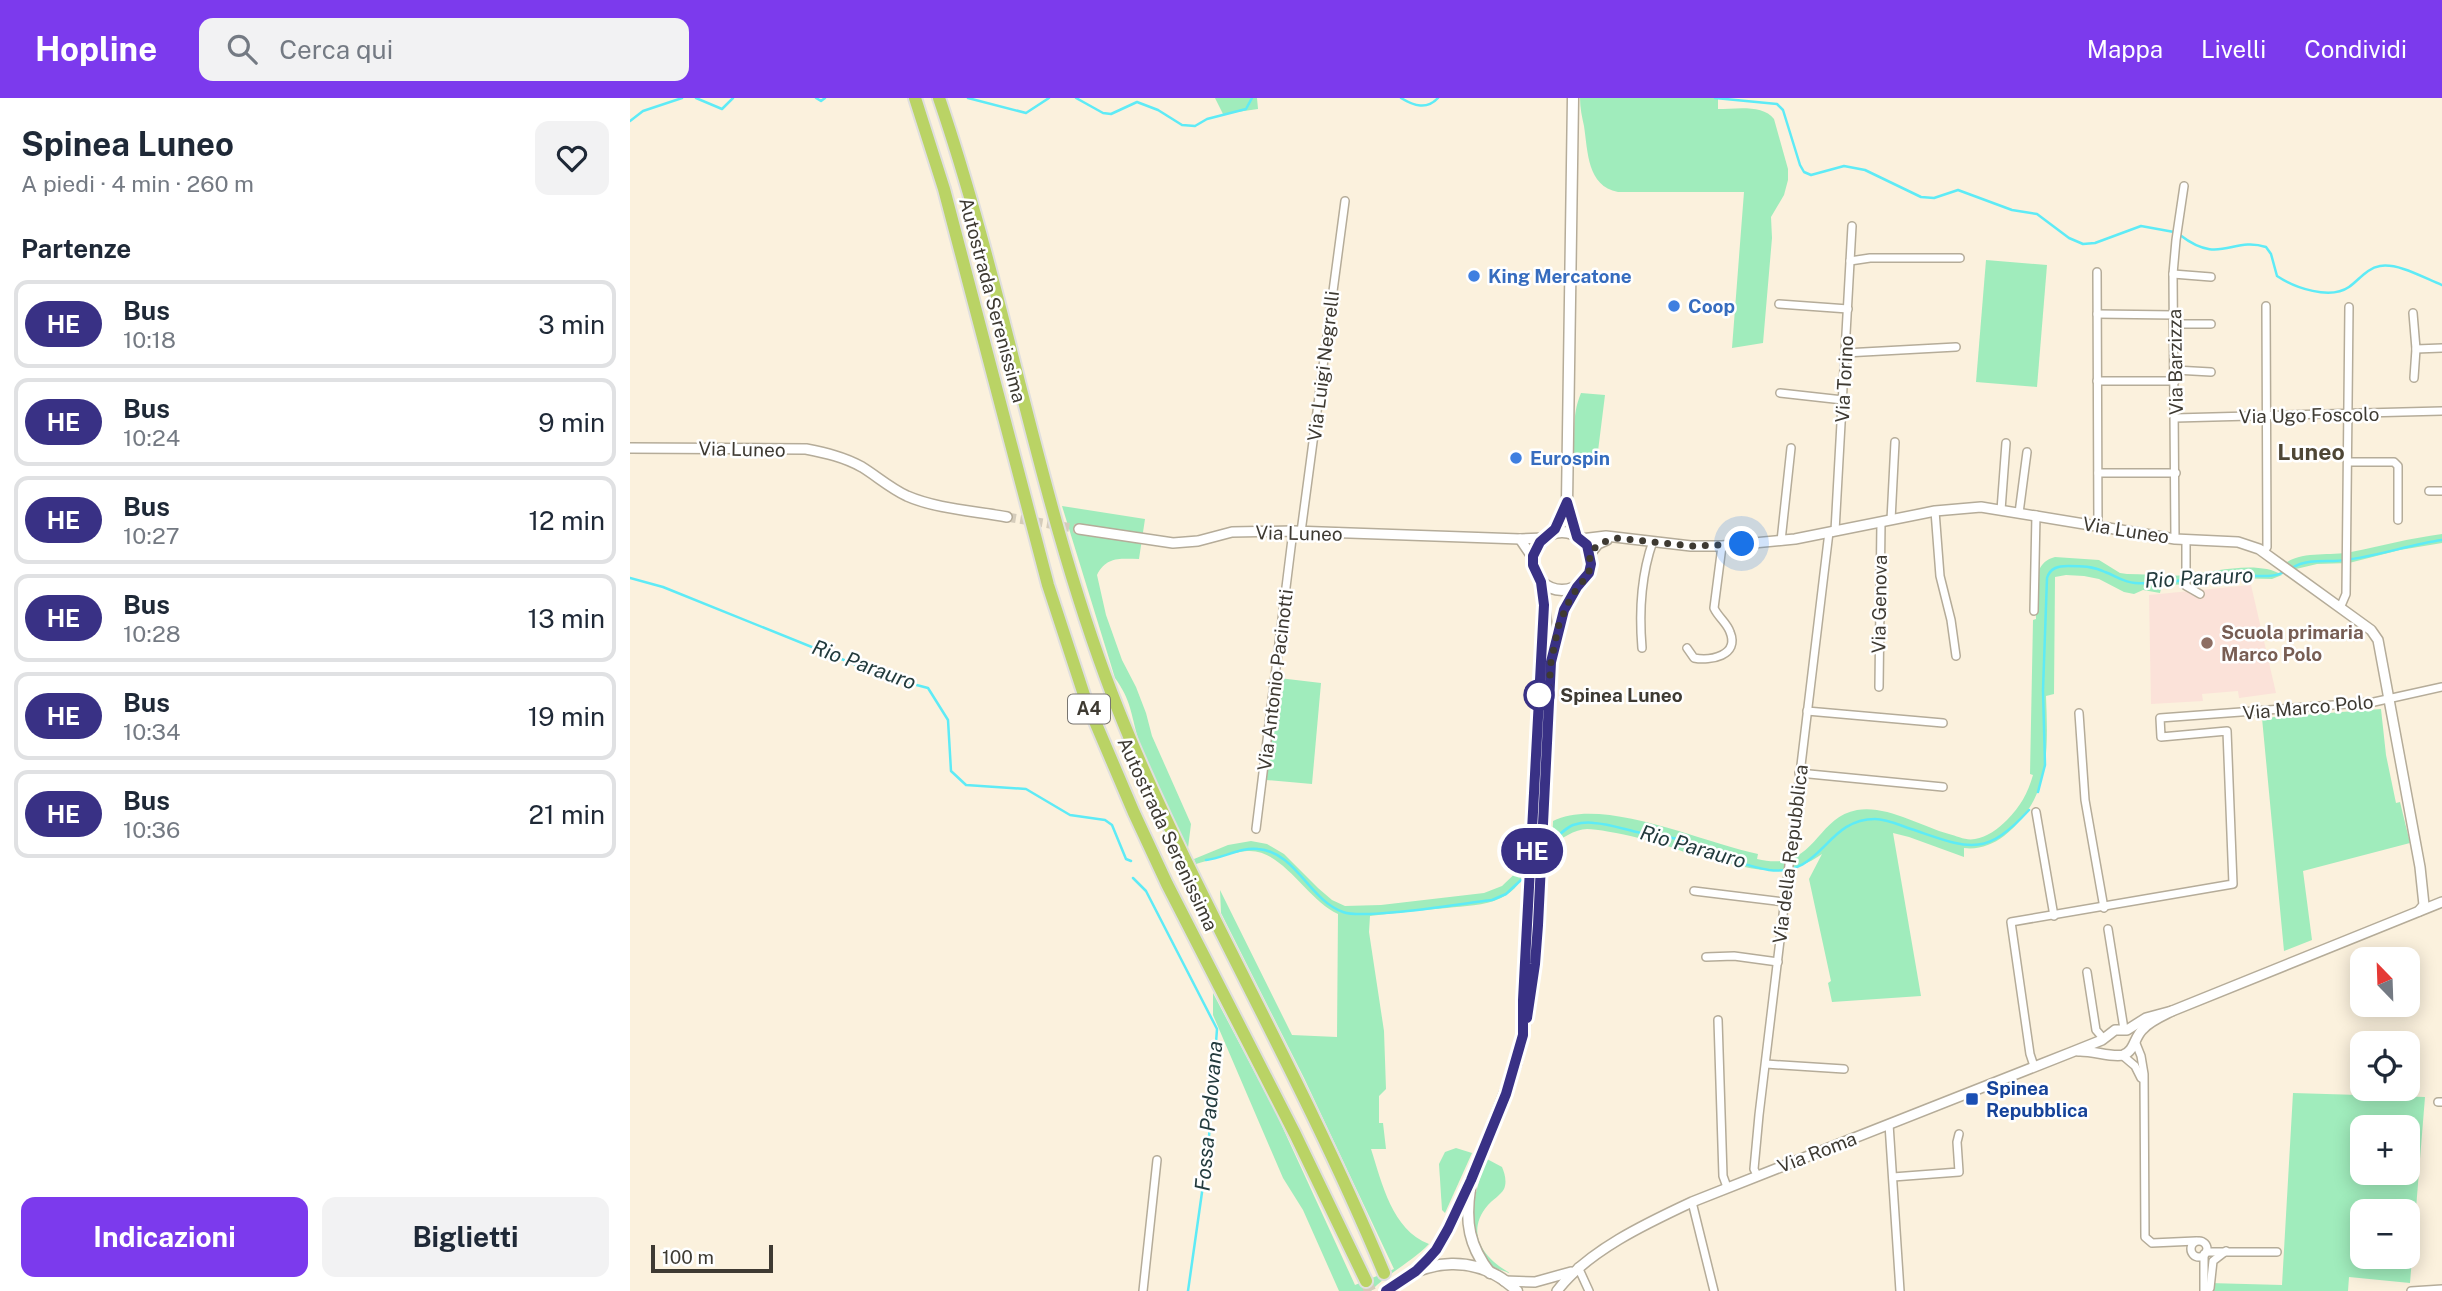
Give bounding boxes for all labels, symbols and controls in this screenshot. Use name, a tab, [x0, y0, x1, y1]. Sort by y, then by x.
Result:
search box	[199, 18, 689, 81]
text: Hopline	[35, 30, 157, 68]
icon: search	[223, 30, 261, 68]
text: Cerca qui	[279, 34, 393, 65]
text: Mappa	[2087, 35, 2163, 63]
text: Livelli	[2201, 35, 2266, 63]
text: Condividi	[2304, 35, 2407, 63]
button: heart	[535, 121, 609, 195]
text: Spinea Luneo	[21, 125, 234, 163]
text: A piedi · 4 min · 260 m	[21, 170, 254, 197]
street label: Autostrada Serenissima	[955, 195, 1031, 405]
text: Partenze	[21, 233, 131, 264]
place label: King Mercatone	[1488, 265, 1632, 287]
marker: King Mercatone	[1466, 268, 1482, 284]
street label: Via Luigi Negrelli	[1303, 290, 1343, 442]
text: Bus	[123, 295, 170, 326]
place label: Coop	[1688, 295, 1735, 317]
marker: Coop	[1666, 298, 1682, 314]
text: 3 min	[538, 309, 605, 340]
street label: Via Barzizza	[2163, 309, 2187, 415]
text: HE	[47, 310, 80, 338]
text: 10:18	[123, 326, 176, 353]
street label: Via Torino	[1831, 335, 1857, 423]
text: Bus	[123, 393, 170, 424]
street label: Via Ugo Foscolo	[2239, 403, 2379, 427]
text: 9 min	[538, 407, 605, 438]
text: HE	[47, 408, 80, 436]
text: 10:24	[123, 424, 180, 451]
street label: Via Luneo	[698, 437, 786, 461]
district label: Luneo	[2277, 438, 2345, 465]
place label: Eurospin	[1530, 447, 1610, 469]
marker: Eurospin	[1508, 450, 1524, 466]
text: Bus	[123, 491, 170, 522]
text: 12 min	[529, 505, 605, 536]
text: HE	[47, 506, 80, 534]
street label: Via Luneo	[2081, 512, 2171, 548]
street label: Via Luneo	[1255, 521, 1343, 545]
text: 10:27	[123, 522, 180, 549]
your location	[1724, 526, 1759, 561]
street label: Via Genova	[1867, 554, 1891, 654]
water label: Rio Parauro	[2144, 562, 2254, 593]
street label: Via Antonio Pacinotti	[1253, 588, 1297, 772]
text: Bus	[123, 589, 170, 620]
text: 13 min	[528, 603, 605, 634]
text: HE	[47, 604, 80, 632]
text: 10:28	[123, 620, 181, 647]
place label: Scuola primaria Marco Polo	[2221, 621, 2364, 665]
water label: Rio Parauro	[809, 634, 920, 695]
marker: Scuola primaria Marco Polo	[2199, 635, 2215, 651]
marker: Spinea Luneo	[1524, 680, 1554, 710]
place label: Spinea Luneo	[1560, 684, 1683, 706]
text: Bus	[123, 687, 170, 718]
street label: Via Marco Polo	[2242, 690, 2374, 724]
road number: A4	[1068, 694, 1110, 724]
text: 19 min	[528, 701, 605, 732]
text: HE	[47, 702, 80, 730]
text: 10:34	[123, 718, 181, 745]
street label: Autostrada Serenissima	[1113, 734, 1223, 934]
street label: Via della Repubblica	[1768, 763, 1812, 945]
text: Bus	[123, 785, 170, 816]
text: 21 min	[529, 799, 605, 830]
text: HE	[47, 800, 80, 828]
text: 10:36	[123, 816, 180, 843]
water label: Rio Parauro	[1637, 820, 1749, 874]
line badge: HE	[1500, 828, 1564, 874]
text: HE	[1515, 837, 1549, 865]
north arrow	[2350, 947, 2420, 1017]
map controls	[2350, 947, 2420, 1269]
button: locate	[2350, 1031, 2420, 1101]
water label: Fossa Padovana	[1189, 1040, 1228, 1192]
place label: Spinea Repubblica	[1986, 1077, 2088, 1121]
marker: Spinea Repubblica	[1964, 1091, 1980, 1107]
button: +	[2350, 1115, 2420, 1185]
street label: Via Roma	[1774, 1127, 1860, 1177]
button: Indicazioni	[21, 1197, 308, 1277]
button: Biglietti	[322, 1197, 609, 1277]
button: −	[2350, 1199, 2420, 1269]
scale bar	[651, 1242, 774, 1274]
text: 100 m	[662, 1246, 714, 1268]

